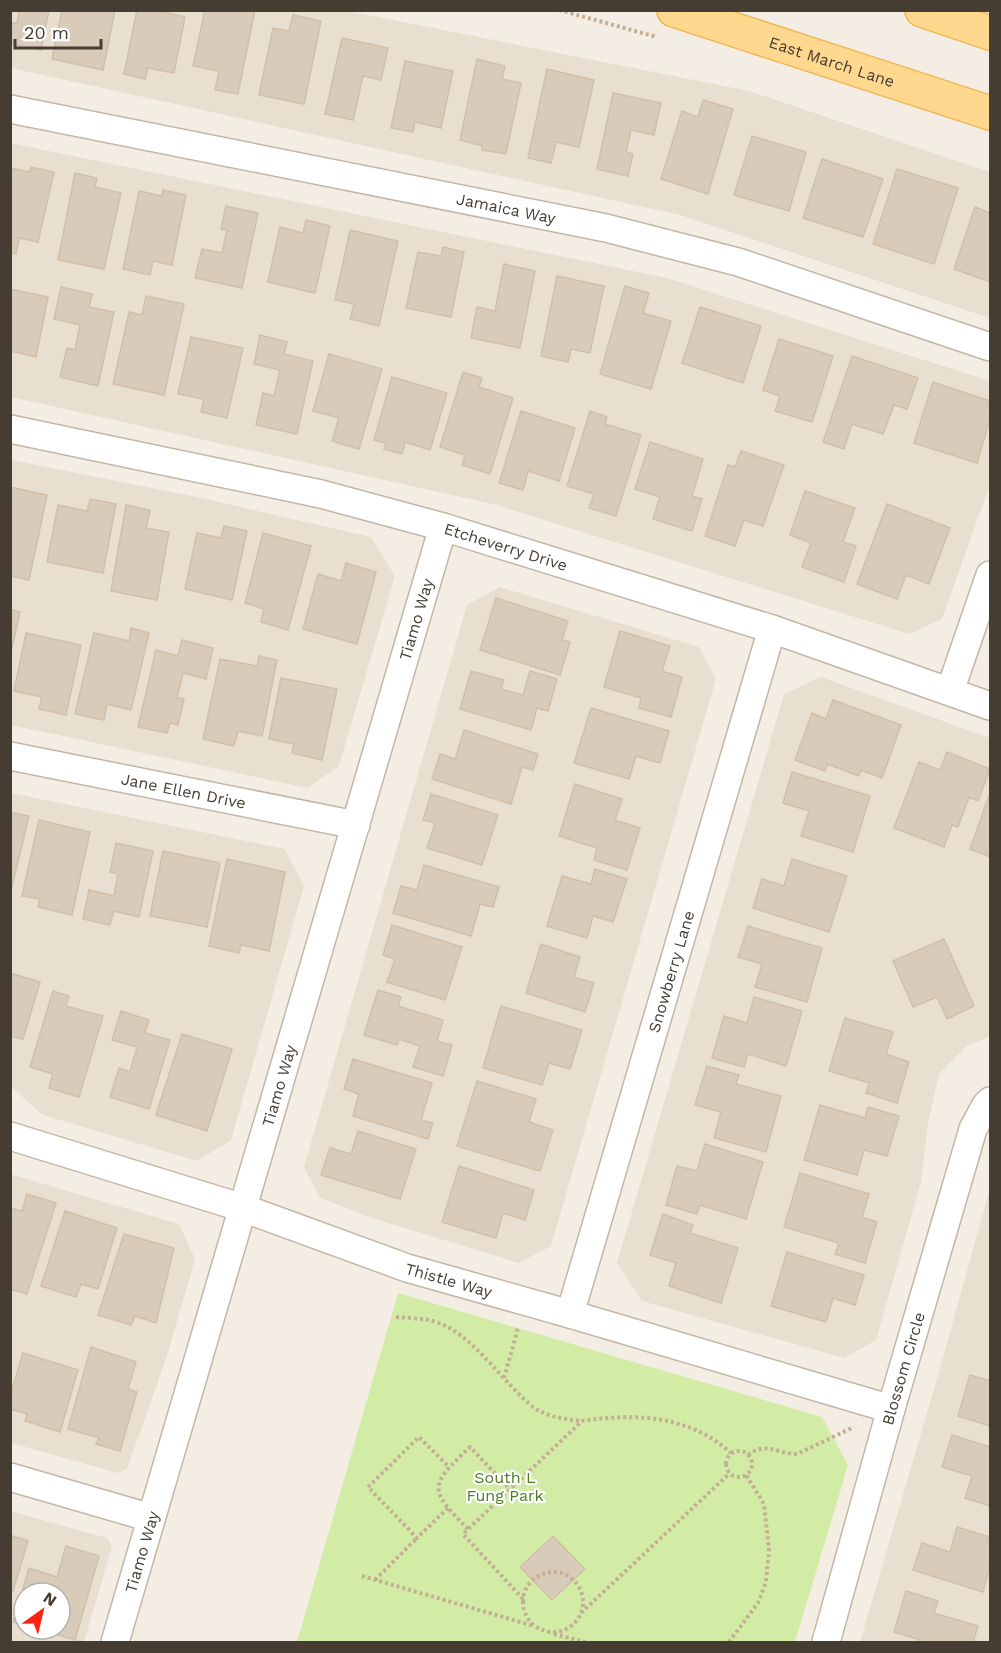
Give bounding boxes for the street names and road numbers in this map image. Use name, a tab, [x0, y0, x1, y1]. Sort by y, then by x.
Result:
street label: East March Lane	[766, 33, 897, 91]
street label: Jamaica Way	[455, 189, 558, 228]
street label: Etcheverry Drive	[442, 519, 570, 575]
street label: Tiamo Way	[395, 576, 438, 663]
street label: Jane Ellen Drive	[119, 769, 248, 813]
street label: Snowberry Lane	[644, 908, 698, 1035]
street label: Tiamo Way	[258, 1042, 300, 1129]
street label: Thistle Way	[403, 1259, 495, 1302]
street label: Blossom Circle	[878, 1310, 929, 1427]
street label: Tiamo Way	[121, 1508, 163, 1595]

